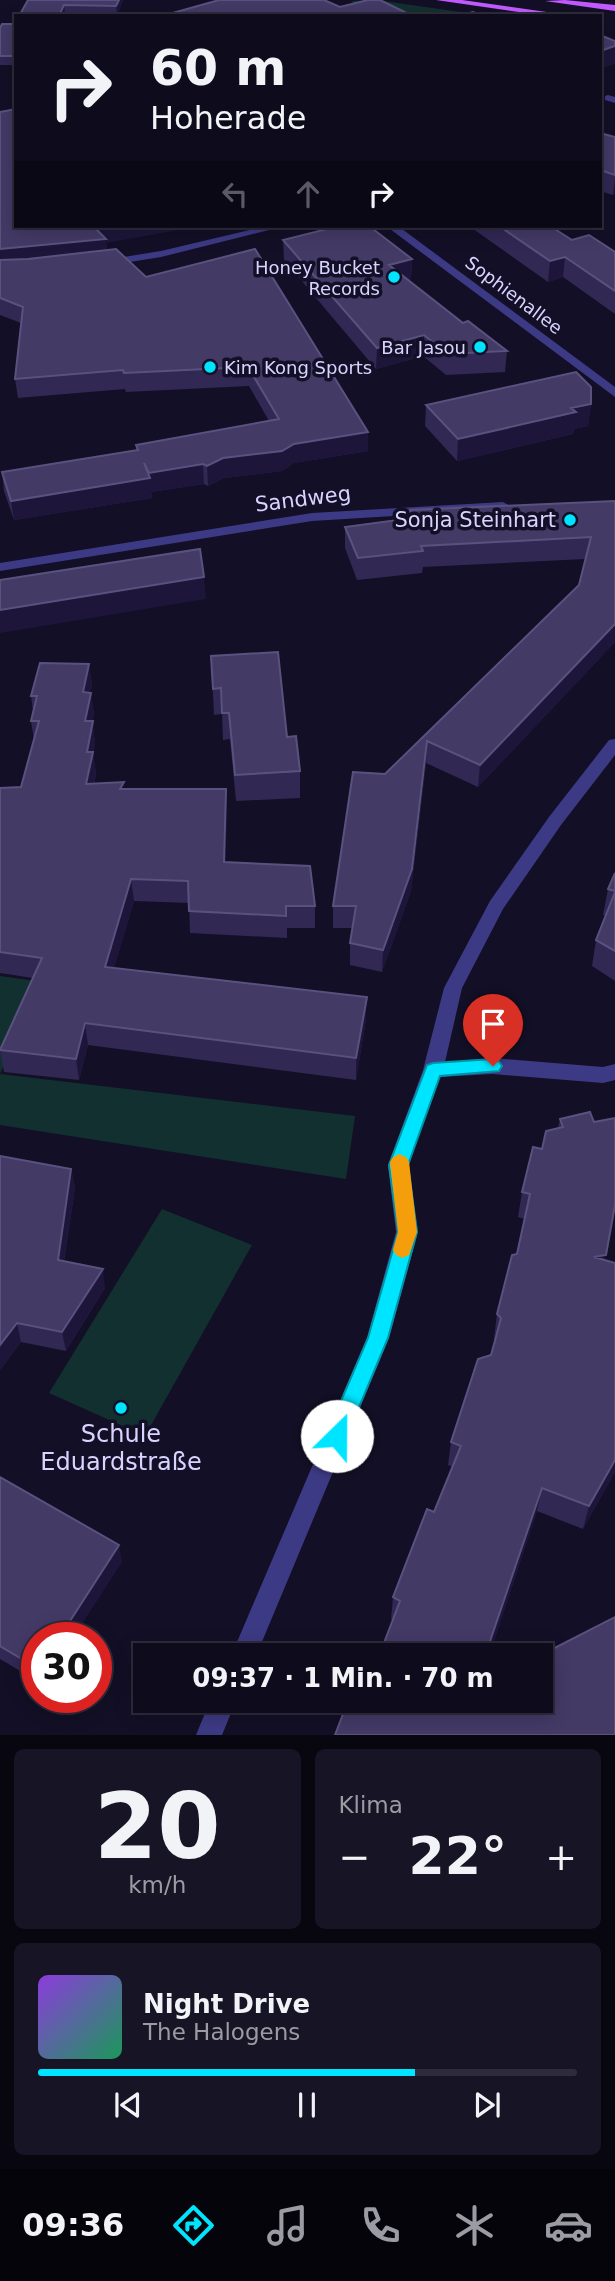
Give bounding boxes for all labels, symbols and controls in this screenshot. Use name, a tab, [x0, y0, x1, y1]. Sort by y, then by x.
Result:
text: 60 m	[150, 40, 286, 97]
icon: right	[35, 42, 126, 133]
text: Hoherade	[150, 99, 306, 137]
icon: left	[216, 175, 254, 213]
icon: ahead	[289, 175, 327, 213]
icon: right	[362, 175, 400, 213]
street label: Sophienallee	[461, 252, 567, 338]
place label: Honey Bucket Records	[255, 257, 380, 299]
marker: Honey Bucket Records	[386, 269, 402, 285]
place label: Bar Jasou	[381, 337, 466, 358]
marker: Bar Jasou	[472, 339, 488, 355]
place label: Kim Kong Sports	[224, 357, 372, 378]
marker: Kim Kong Sports	[202, 359, 218, 375]
street label: Sandweg	[254, 481, 352, 517]
place label: Sonja Steinhart	[394, 508, 556, 532]
marker: Sonja Steinhart	[562, 512, 578, 528]
pin	[463, 994, 523, 1066]
icon: arrive	[474, 1005, 512, 1043]
position arrow	[300, 1399, 374, 1473]
marker: Schule Eduardstraße	[113, 1400, 129, 1416]
place label: Schule Eduardstraße	[40, 1420, 202, 1476]
speed limit sign: 30	[21, 1622, 112, 1713]
text: 09:37 · 1 Min. · 70 m	[192, 1663, 494, 1693]
text: 20	[94, 1774, 221, 1879]
text: Klima	[339, 1792, 403, 1818]
text: 22°	[409, 1826, 507, 1886]
text: −	[339, 1835, 370, 1879]
text: +	[545, 1835, 577, 1879]
text: km/h	[128, 1872, 186, 1898]
text: Night Drive	[143, 1989, 310, 2019]
text: The Halogens	[143, 2019, 300, 2045]
icon: previous	[109, 2086, 147, 2124]
icon: pause	[288, 2086, 326, 2124]
icon: next	[468, 2086, 506, 2124]
icon: directions	[169, 2201, 218, 2250]
icon: music	[263, 2201, 312, 2250]
icon: phone	[356, 2201, 405, 2250]
icon: climate	[450, 2201, 499, 2250]
icon: car	[544, 2201, 593, 2250]
text: 09:36	[22, 2206, 124, 2244]

